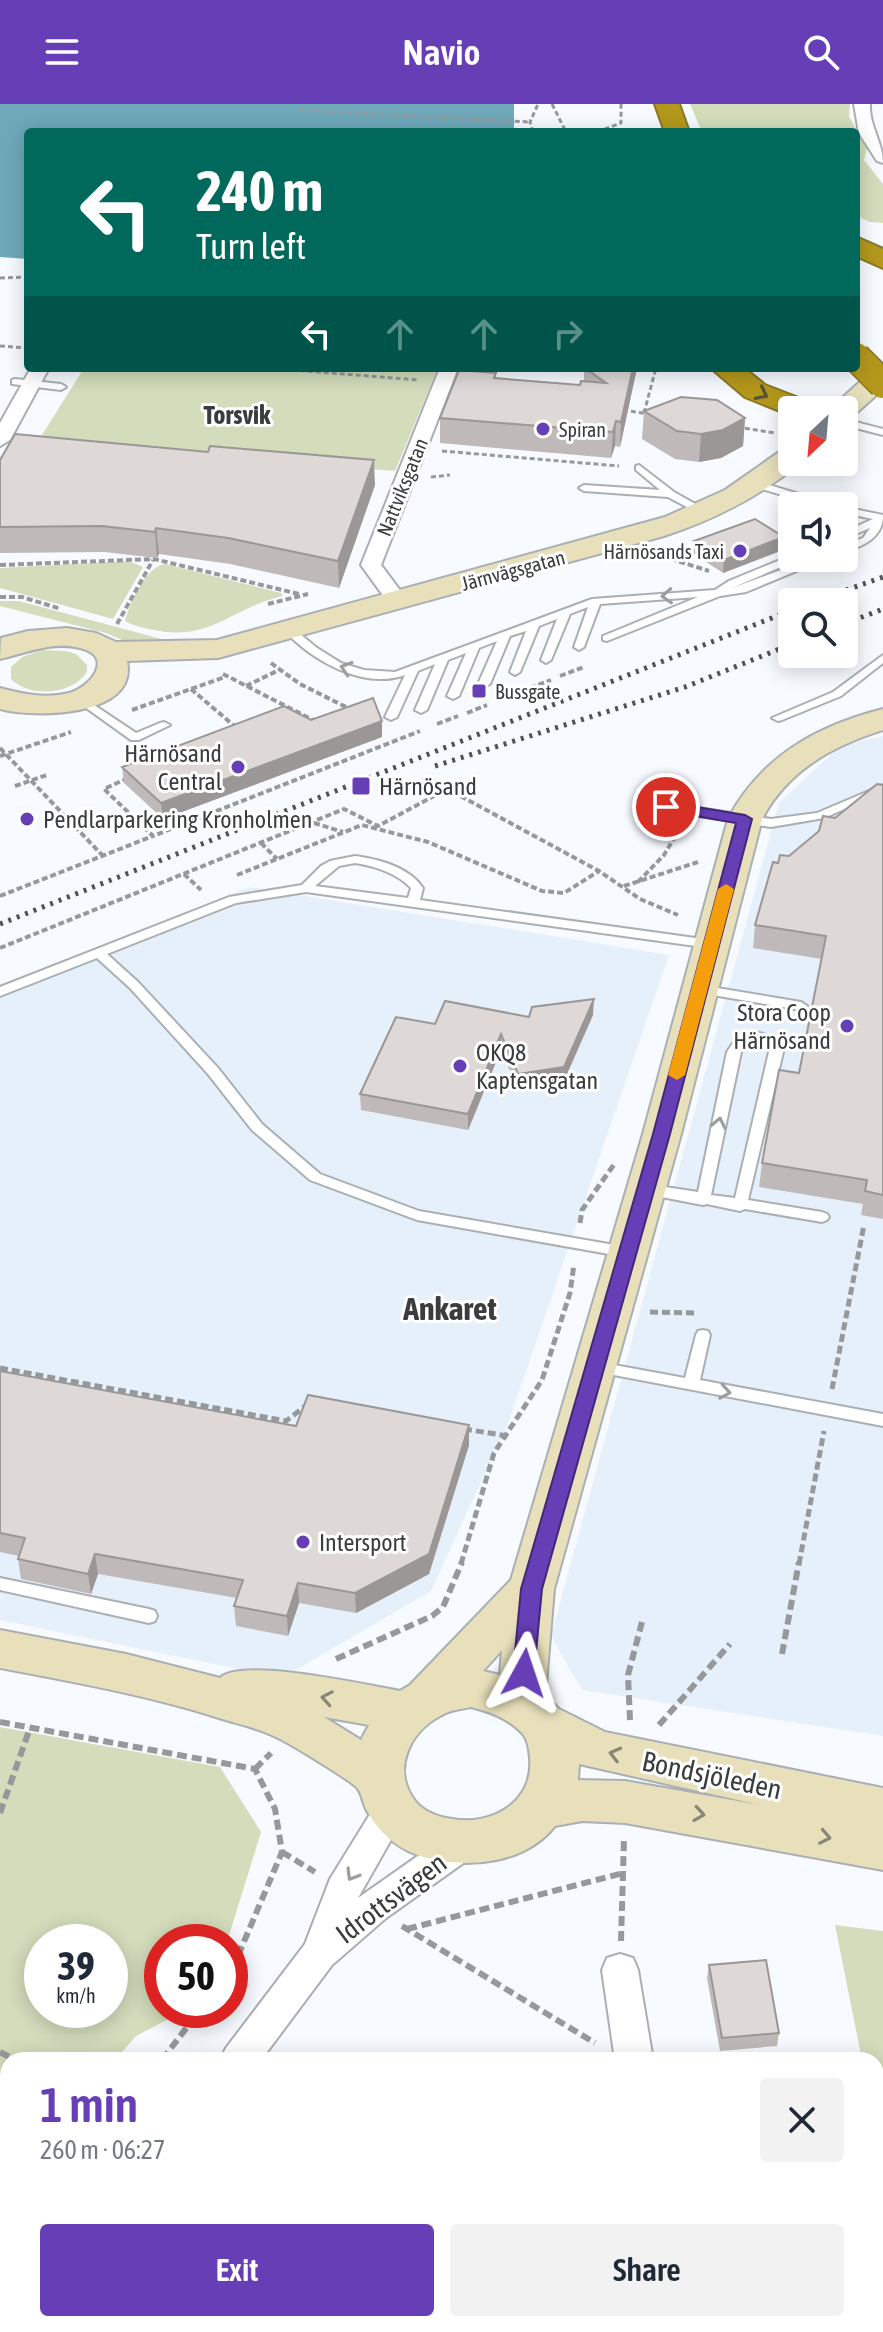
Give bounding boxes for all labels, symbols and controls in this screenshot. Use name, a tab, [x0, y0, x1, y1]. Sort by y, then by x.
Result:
icon: menu	[40, 30, 84, 74]
icon: search	[799, 30, 843, 74]
text: Navio	[402, 31, 481, 73]
text: 240 m	[196, 159, 323, 223]
icon: left	[64, 160, 168, 264]
text: Turn left	[196, 225, 306, 267]
icon: left	[294, 312, 338, 356]
icon: ahead	[378, 312, 422, 356]
icon: ahead	[462, 312, 506, 356]
icon: right	[546, 312, 590, 356]
one-way arrow	[754, 384, 768, 399]
north arrow	[778, 396, 858, 476]
map controls	[778, 396, 858, 668]
district label: Torsvik	[203, 400, 271, 430]
place label: Spiran	[559, 418, 606, 441]
marker: Spiran	[534, 420, 552, 438]
street label: Nattviksgatan	[372, 435, 432, 539]
button: sound	[778, 492, 858, 572]
place label: Härnösands Taxi	[603, 540, 724, 563]
marker: Härnösands Taxi	[731, 542, 749, 560]
street label: Järnvägsgatan	[459, 545, 567, 595]
one-way arrow	[660, 587, 673, 604]
button: search	[778, 588, 858, 668]
one-way arrow	[339, 661, 353, 677]
place label: Bussgate	[495, 680, 560, 703]
marker: Bussgate	[470, 682, 488, 700]
place label: Härnösand Central	[124, 740, 223, 795]
marker: Härnösand Central	[229, 758, 247, 776]
place label: Härnösand	[379, 773, 477, 800]
pin	[632, 773, 700, 841]
marker: Härnösand	[350, 775, 372, 797]
icon: arrive	[644, 785, 688, 829]
place label: Pendlarparkering Kronholmen	[43, 806, 312, 833]
marker: Pendlarparkering Kronholmen	[18, 810, 36, 828]
place label: Stora Coop Härnösand	[733, 999, 831, 1054]
marker: Stora Coop Härnösand	[838, 1017, 856, 1035]
place label: OKQ8 Kaptensgatan	[476, 1039, 598, 1094]
marker: OKQ8 Kaptensgatan	[451, 1057, 469, 1075]
one-way arrow	[710, 1117, 727, 1131]
district label: Ankaret	[402, 1290, 497, 1327]
one-way arrow	[718, 1383, 732, 1400]
place label: Intersport	[319, 1529, 406, 1556]
marker: Intersport	[294, 1533, 312, 1551]
position arrow	[482, 1631, 566, 1715]
one-way arrow	[320, 1691, 334, 1708]
street label: Bondsjöleden	[639, 1745, 785, 1805]
one-way arrow	[608, 1746, 622, 1763]
one-way arrow	[693, 1805, 706, 1822]
one-way arrow	[818, 1827, 832, 1844]
street label: Idrottsvägen	[329, 1846, 453, 1950]
one-way arrow	[346, 1866, 362, 1881]
speed limit sign: 50	[144, 1924, 248, 2028]
text: 39	[57, 1943, 95, 1988]
text: km/h	[56, 1984, 96, 2007]
text: 1 min	[40, 2077, 138, 2132]
button: close	[760, 2078, 844, 2162]
text: 260 m · 06:27	[40, 2135, 165, 2165]
button: Exit	[40, 2224, 434, 2316]
button: Share	[450, 2224, 844, 2316]

